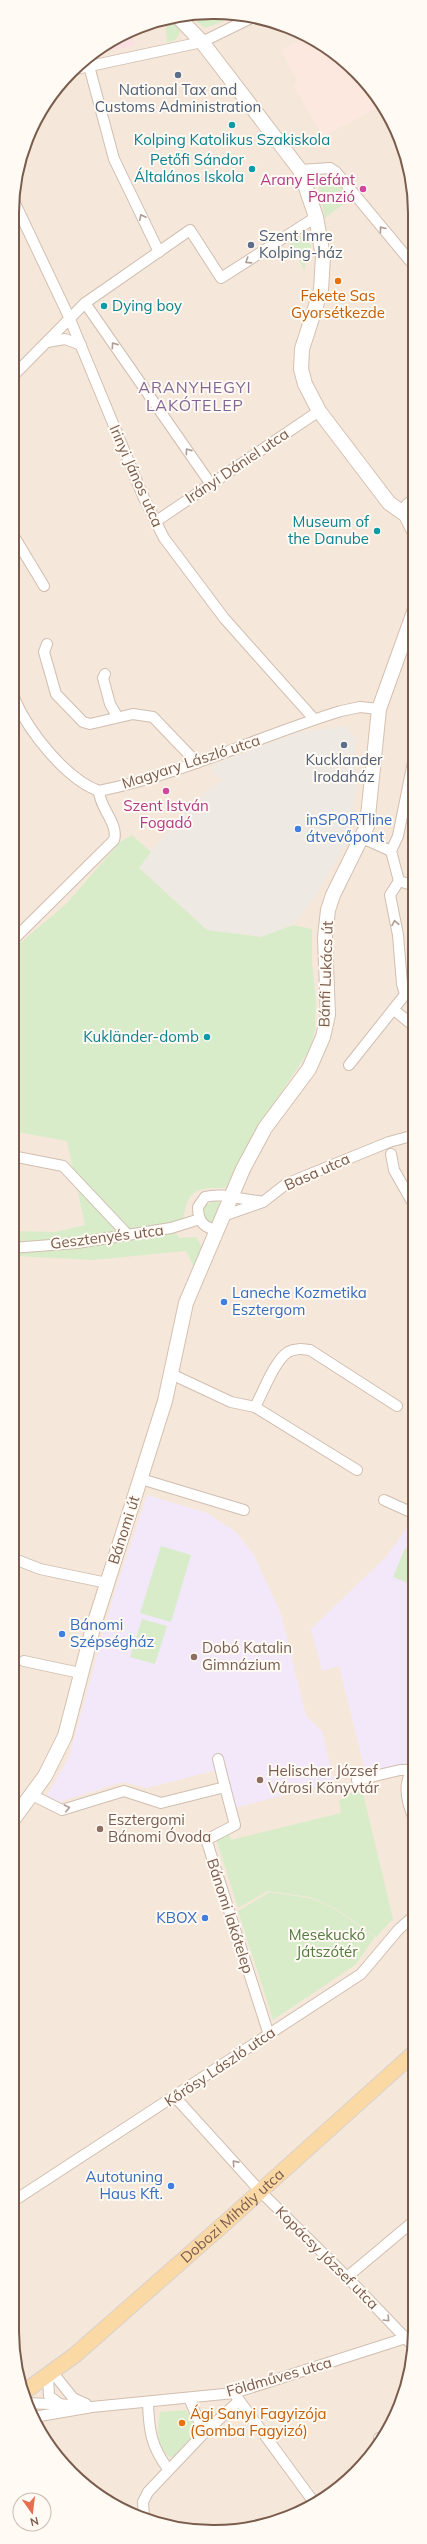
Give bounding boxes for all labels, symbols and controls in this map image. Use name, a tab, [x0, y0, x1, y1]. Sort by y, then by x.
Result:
marker: National Tax and Customs Administration	[173, 70, 183, 80]
place label: National Tax and Customs Administration	[95, 80, 261, 116]
marker: Kolping Katolikus Szakiskola	[227, 120, 237, 130]
place label: Kolping Katolikus Szakiskola	[134, 130, 330, 149]
place label: Petőfi Sándor Általános Iskola	[134, 150, 245, 186]
marker: Petőfi Sándor Általános Iskola	[247, 164, 257, 174]
place label: Arany Elefánt Panzió	[260, 170, 355, 206]
marker: Arany Elefánt Panzió	[358, 184, 368, 194]
one-way arrow	[139, 213, 147, 221]
place label: Szent Imre Kolping-ház	[259, 226, 343, 262]
one-way arrow	[380, 227, 387, 234]
marker: Szent Imre Kolping-ház	[246, 240, 256, 250]
one-way arrow	[245, 256, 252, 264]
marker: Fekete Sas Gyorsétkezde	[333, 276, 343, 286]
place label: Fekete Sas Gyorsétkezde	[291, 286, 385, 322]
place label: Dying boy	[112, 296, 182, 315]
marker: Dying boy	[99, 301, 109, 311]
one-way arrow	[112, 342, 119, 349]
district label: ARANYHEGYI LAKÓTELEP	[138, 377, 252, 415]
street label: Irinyi János utca	[105, 422, 167, 530]
street label: Irányi Dániel utca	[181, 424, 292, 507]
one-way arrow	[186, 449, 193, 456]
place label: Museum of the Danube	[288, 512, 370, 548]
marker: Museum of the Danube	[372, 526, 382, 536]
street label: Magyary László utca	[119, 730, 262, 793]
marker: Kucklander Irodaház	[339, 740, 349, 750]
place label: Kucklander Irodaház	[305, 750, 383, 786]
marker: Szent István Fogadó	[161, 786, 171, 796]
place label: Szent István Fogadó	[123, 796, 209, 832]
place label: inSPORTline átvevőpont	[306, 810, 392, 846]
marker: inSPORTline átvevőpont	[293, 824, 303, 834]
street label: Bánfi Lukács út	[314, 920, 337, 1028]
one-way arrow	[392, 920, 400, 927]
place label: Kukländer-domb	[83, 1027, 199, 1046]
marker: Kukländer-domb	[202, 1032, 212, 1042]
street label: Basa utca	[281, 1149, 353, 1194]
street label: Gesztenyés utca	[49, 1220, 165, 1253]
place label: Laneche Kozmetika Esztergom	[232, 1283, 367, 1319]
marker: Laneche Kozmetika Esztergom	[219, 1297, 229, 1307]
street label: Bánomi út	[104, 1493, 144, 1567]
place label: Bánomi Szépségház	[70, 1615, 155, 1651]
marker: Bánomi Szépségház	[57, 1629, 67, 1639]
place label: Dobó Katalin Gimnázium	[202, 1638, 292, 1674]
marker: Dobó Katalin Gimnázium	[189, 1652, 199, 1662]
place label: Helischer József Városi Könyvtár	[268, 1761, 379, 1797]
marker: Helischer József Városi Könyvtár	[255, 1775, 265, 1785]
one-way arrow	[64, 1804, 71, 1812]
place label: Esztergomi Bánomi Óvoda	[108, 1810, 211, 1846]
marker: Esztergomi Bánomi Óvoda	[95, 1824, 105, 1834]
street label: Bánomi lakótelep	[203, 1856, 258, 1976]
place label: KBOX	[156, 1908, 197, 1927]
marker: KBOX	[200, 1913, 210, 1923]
park label: Mesekuckó Játszótér	[289, 1925, 365, 1961]
street label: Kőrösy László utca	[161, 2022, 279, 2111]
one-way arrow	[232, 2160, 239, 2168]
street label: Dobozi Mihály utca	[176, 2164, 288, 2267]
place label: Autotuning Haus Kft.	[86, 2167, 163, 2203]
marker: Autotuning Haus Kft.	[166, 2181, 176, 2191]
street label: Kopácsy József utca	[272, 2202, 383, 2313]
one-way arrow	[383, 2314, 390, 2322]
street label: Földműves utca	[224, 2352, 334, 2401]
place label: Ági Sanyi Fagyizója (Gomba Fagyizó)	[190, 2404, 326, 2440]
marker: Ági Sanyi Fagyizója (Gomba Fagyizó)	[177, 2418, 187, 2428]
north arrow	[12, 2492, 52, 2532]
text: N	[29, 2514, 40, 2530]

